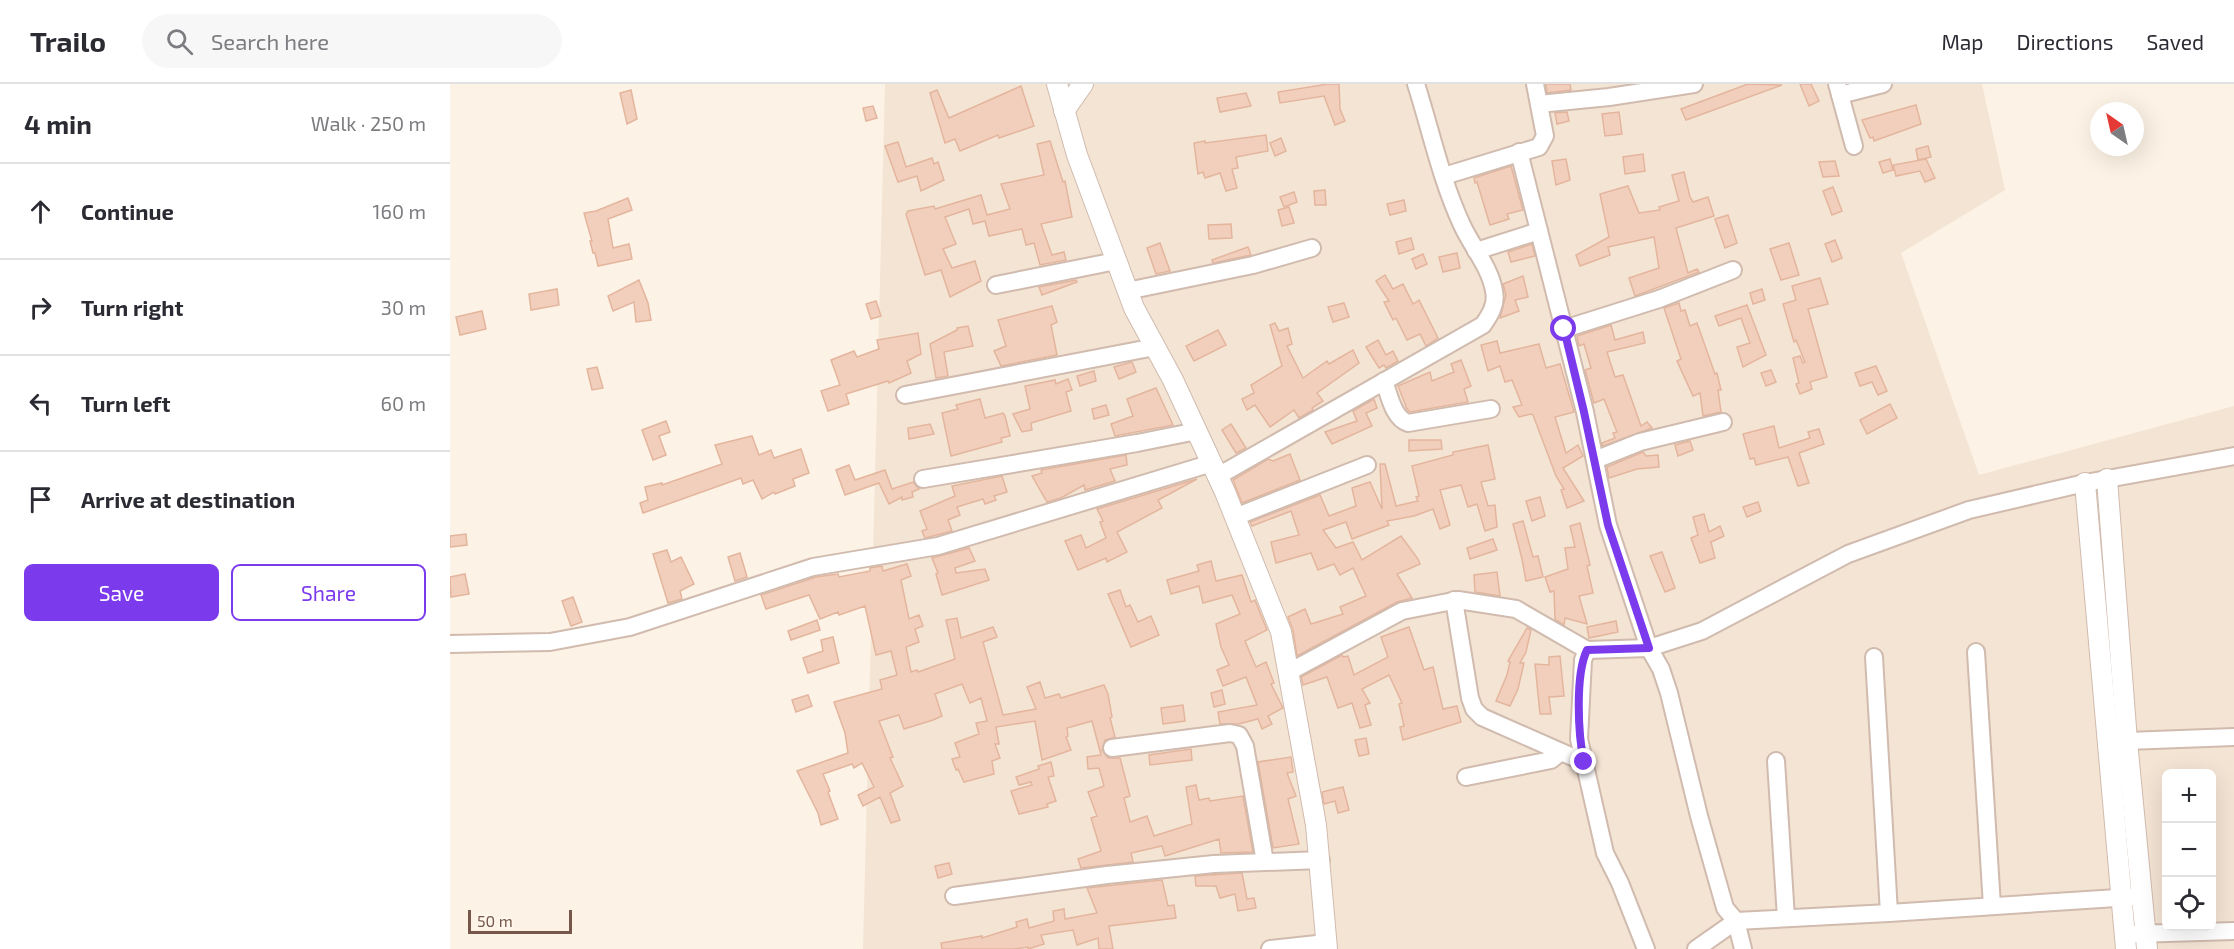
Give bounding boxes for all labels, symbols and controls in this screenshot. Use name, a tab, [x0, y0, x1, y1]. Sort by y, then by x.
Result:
search box	[142, 14, 562, 68]
text: Trailo	[30, 24, 106, 58]
icon: search	[163, 25, 196, 58]
text: Search here	[211, 28, 329, 54]
text: Map	[1941, 29, 1984, 54]
text: Directions	[2017, 29, 2113, 54]
text: Saved	[2146, 29, 2204, 54]
north arrow	[2090, 102, 2144, 156]
text: 4 min	[24, 108, 92, 139]
text: Walk · 250 m	[311, 111, 426, 135]
icon: ahead	[24, 195, 57, 228]
text: Continue	[81, 198, 174, 224]
text: 160 m	[373, 199, 426, 223]
icon: right	[24, 291, 57, 324]
text: Turn right	[81, 294, 183, 320]
text: 30 m	[381, 295, 426, 319]
route start	[1550, 315, 1576, 341]
icon: left	[24, 387, 57, 420]
text: Turn left	[81, 390, 170, 416]
text: 60 m	[381, 391, 426, 415]
icon: arrive	[24, 483, 57, 516]
text: Arrive at destination	[81, 486, 295, 512]
button: Save	[24, 564, 219, 621]
button: Share	[231, 564, 426, 621]
route end	[1570, 748, 1596, 774]
map controls	[2162, 769, 2216, 931]
button: +	[2162, 769, 2216, 823]
button: −	[2162, 823, 2216, 877]
button: locate	[2162, 877, 2216, 931]
scale bar	[468, 907, 572, 934]
text: 50 m	[477, 911, 513, 930]

